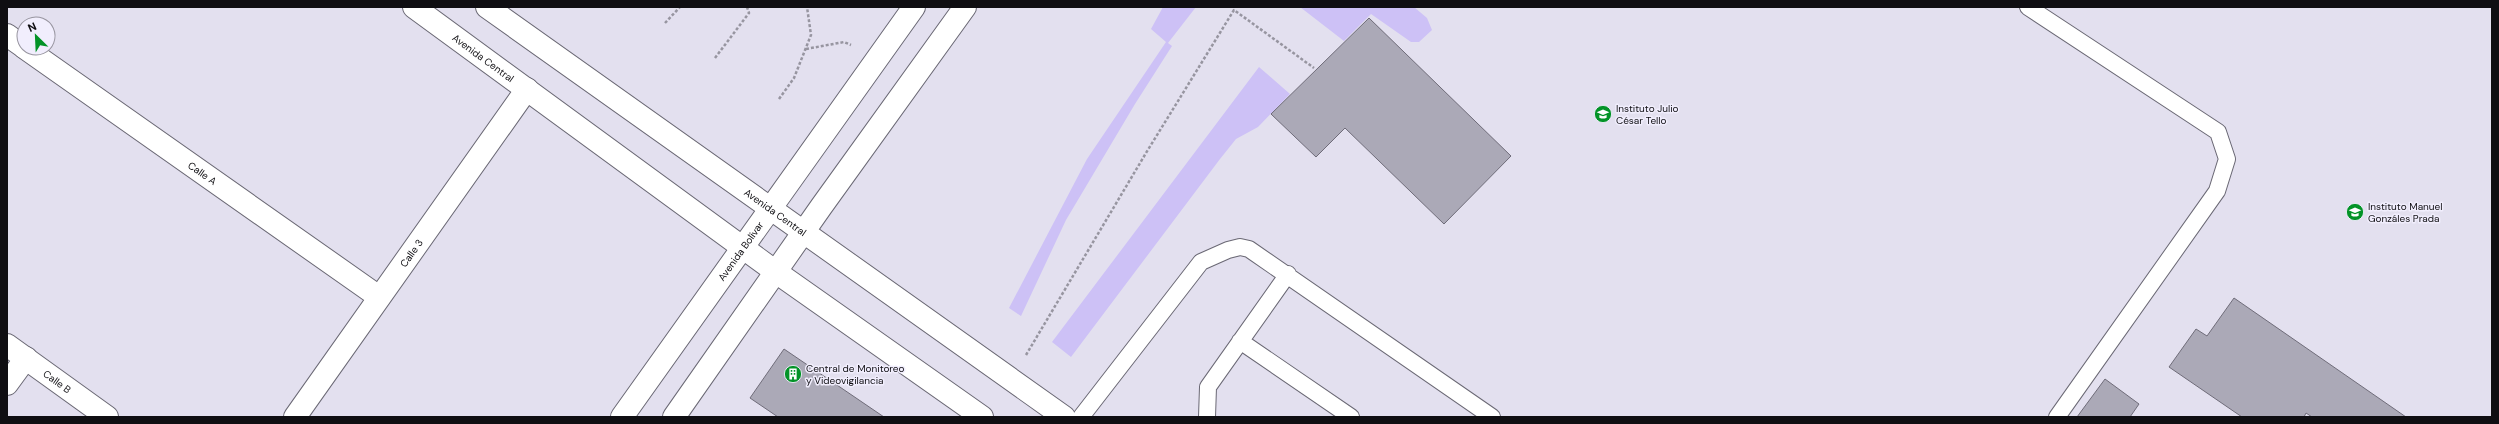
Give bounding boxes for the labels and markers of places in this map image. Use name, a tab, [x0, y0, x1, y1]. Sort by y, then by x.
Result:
place label: Instituto Julio César Tello	[1616, 102, 1679, 127]
school or university icon: Instituto Julio César Tello	[1593, 104, 1613, 124]
place label: Instituto Manuel Gonzáles Prada	[2368, 200, 2442, 225]
school or university icon: Instituto Manuel Gonzáles Prada	[2345, 202, 2365, 222]
place label: Central de Monitoreo y Videovigilancia	[806, 362, 905, 387]
building icon: Central de Monitoreo y Videovigilancia	[783, 364, 803, 384]

